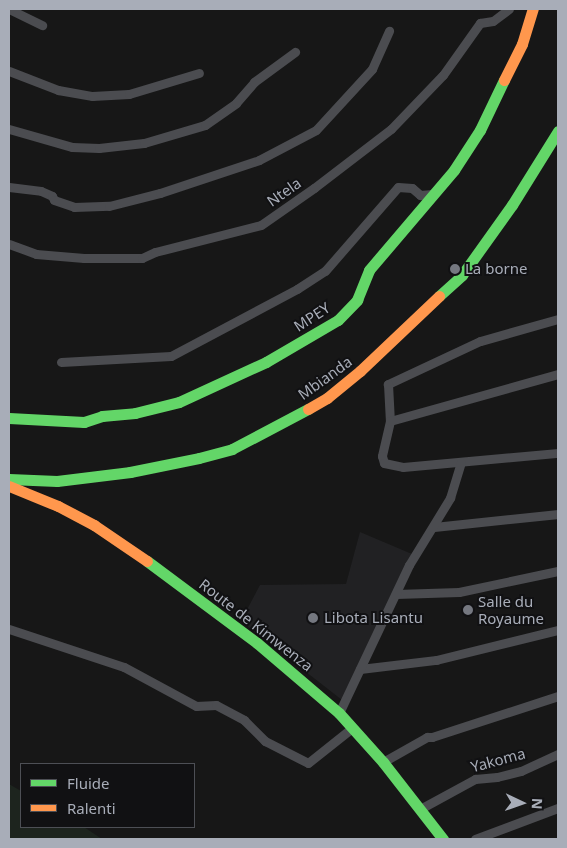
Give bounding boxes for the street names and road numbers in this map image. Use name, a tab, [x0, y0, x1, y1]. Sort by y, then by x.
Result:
street label: Ntela	[263, 174, 305, 210]
street label: MPEY	[291, 299, 333, 335]
street label: Mbianda	[295, 352, 355, 404]
street label: Route de Kimwenza	[196, 575, 316, 675]
street label: Yakoma	[469, 744, 527, 776]

